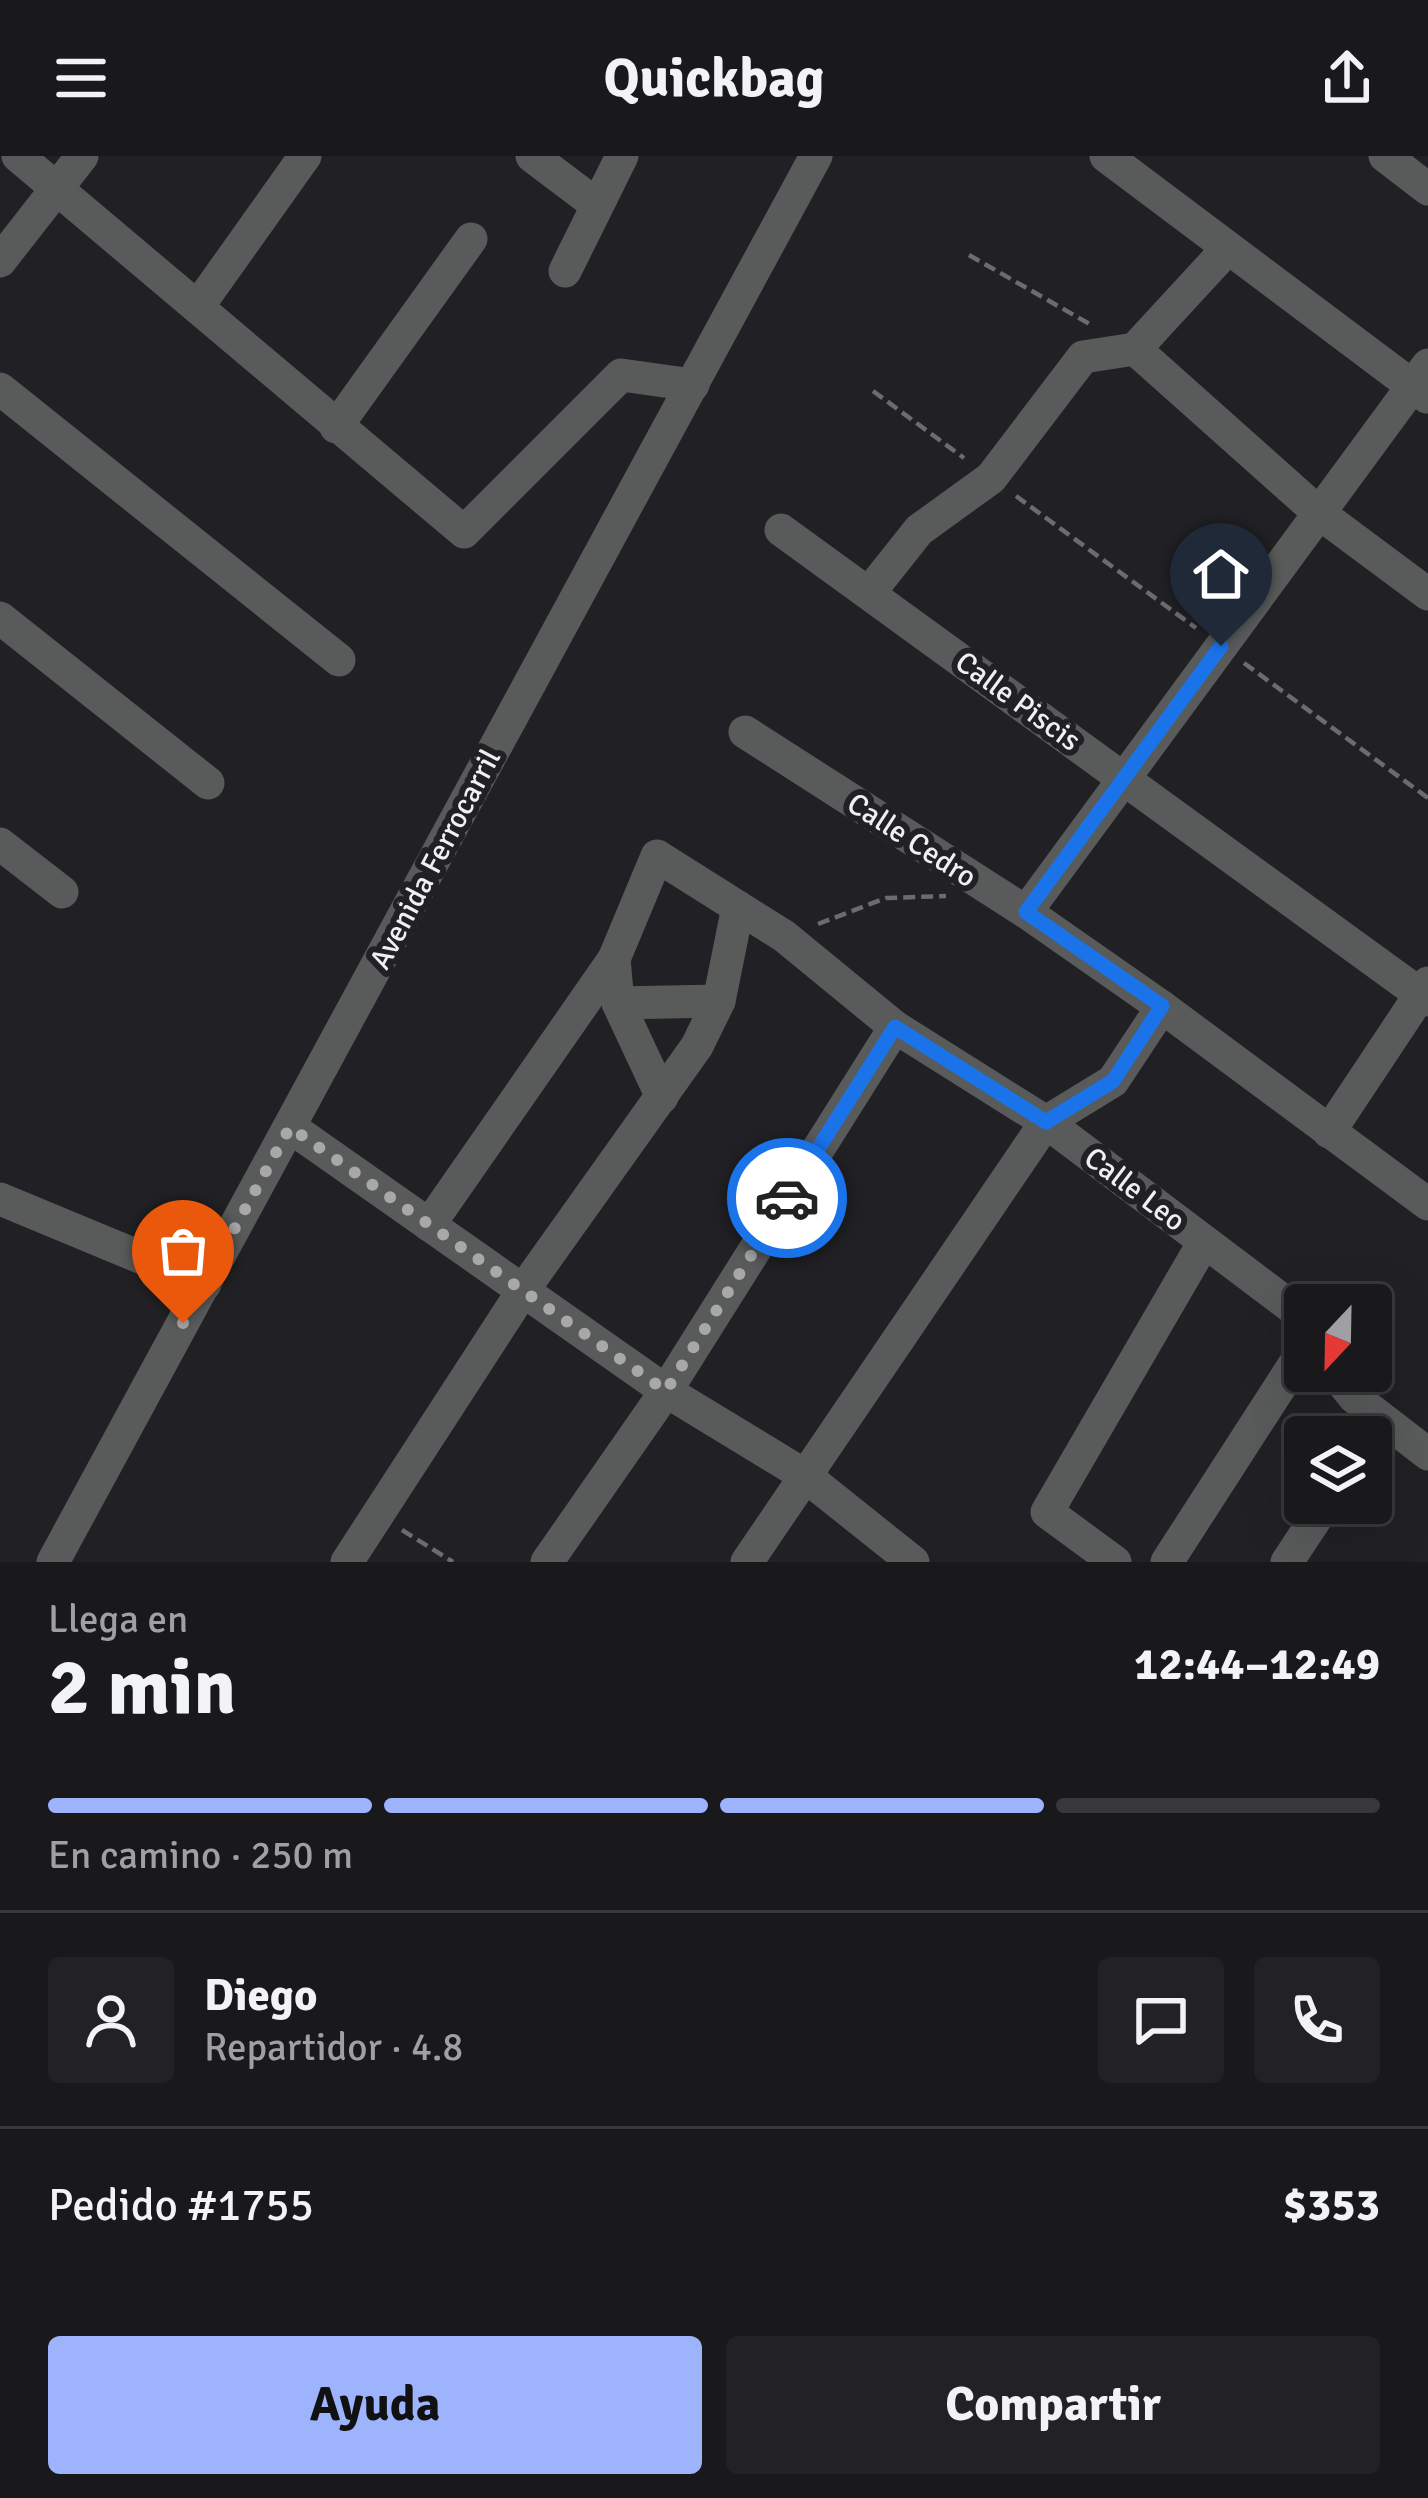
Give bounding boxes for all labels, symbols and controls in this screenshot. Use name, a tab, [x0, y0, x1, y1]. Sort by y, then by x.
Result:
icon: menu	[48, 45, 114, 111]
text: Quickbag	[603, 45, 825, 112]
icon: share	[1314, 45, 1380, 111]
pin	[1170, 523, 1272, 646]
icon: home	[1188, 541, 1254, 607]
street label: Calle Piscis	[948, 644, 1088, 759]
street label: Avenida Ferrocarril	[362, 743, 509, 976]
street label: Calle Cedro	[840, 785, 983, 896]
courier	[727, 1138, 847, 1258]
street label: Calle Leo	[1077, 1139, 1193, 1239]
icon: car	[754, 1165, 820, 1231]
pin	[132, 1200, 234, 1323]
icon: bag	[150, 1218, 216, 1284]
north arrow	[1284, 1284, 1392, 1392]
map controls	[1284, 1284, 1392, 1524]
button: layers	[1284, 1416, 1392, 1524]
text: Llega en	[48, 1595, 188, 1643]
text: 12:44–12:49	[1134, 1637, 1380, 1692]
text: 2 min	[48, 1640, 236, 1736]
text: En camino · 250 m	[48, 1831, 353, 1879]
button: person	[48, 1957, 174, 2083]
button: chat	[1098, 1957, 1224, 2083]
button: phone	[1254, 1957, 1380, 2083]
text: Diego	[204, 1968, 317, 2023]
text: Repartidor · 4.8	[204, 2023, 463, 2071]
text: Pedido #1755	[48, 2178, 314, 2233]
text: $353	[1283, 2178, 1380, 2233]
button: Ayuda	[48, 2336, 702, 2474]
button: Compartir	[726, 2336, 1380, 2474]

